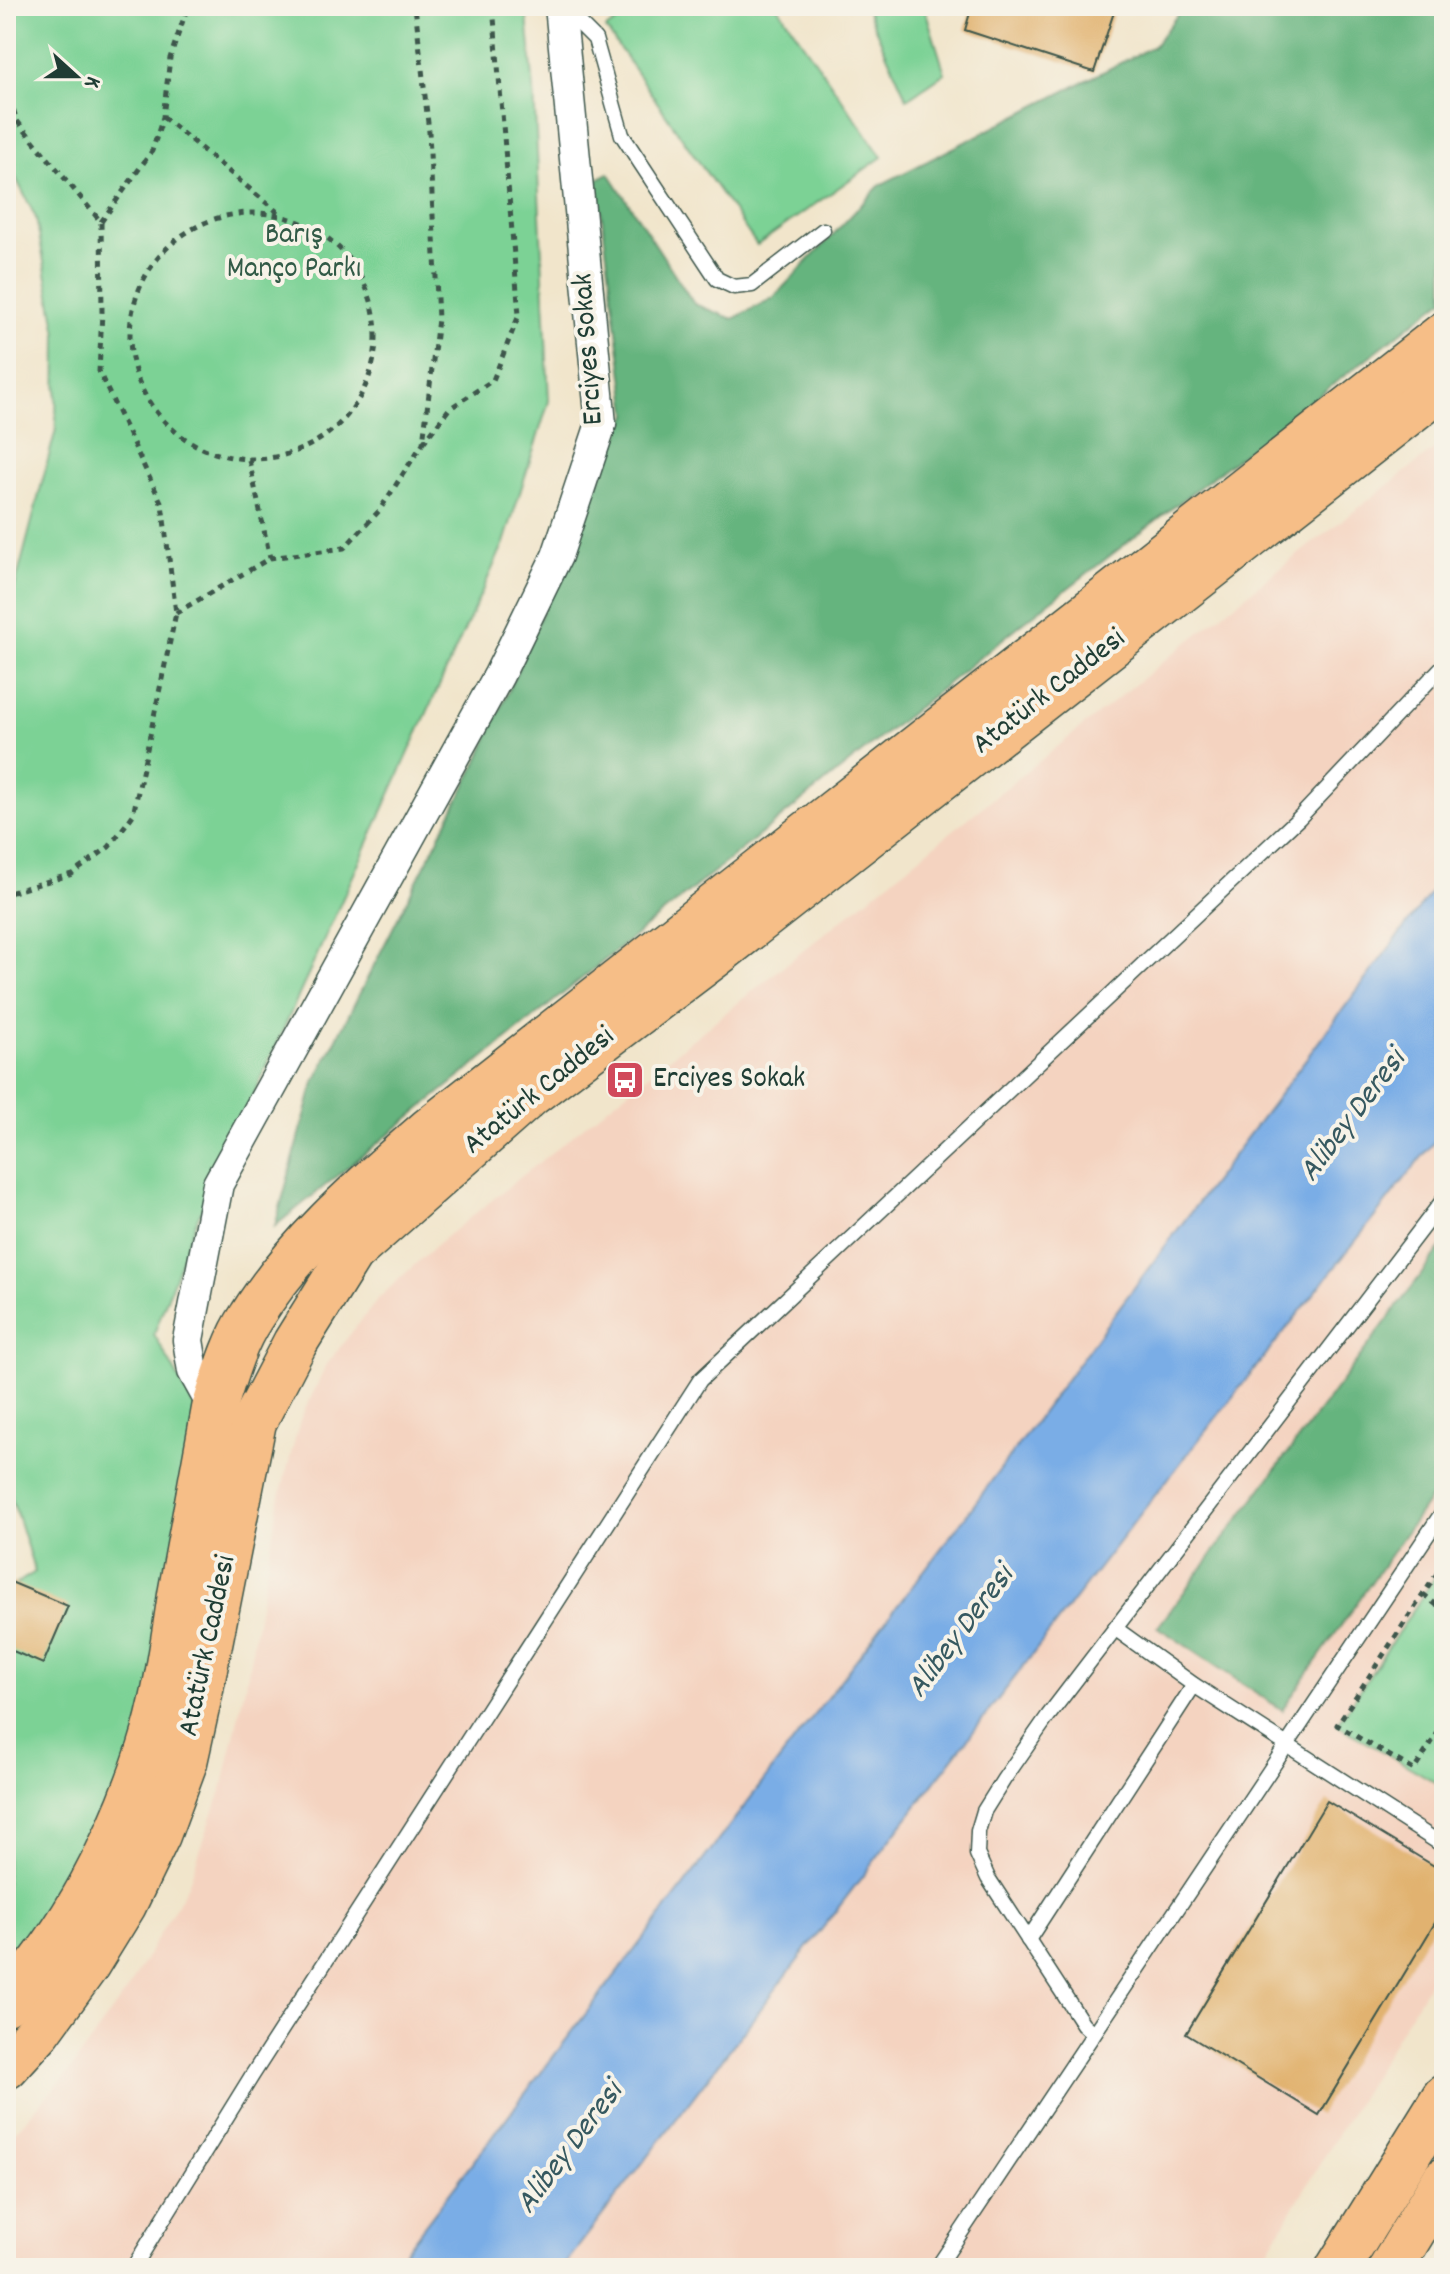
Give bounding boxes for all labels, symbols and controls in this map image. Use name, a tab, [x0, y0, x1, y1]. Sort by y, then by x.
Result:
north arrow	[36, 36, 116, 116]
text: K	[75, 72, 108, 92]
park label: Barış Manço Parkı	[227, 215, 361, 292]
street label: Erciyes Sokak	[563, 271, 617, 427]
street label: Atatürk Caddesi	[964, 619, 1136, 767]
street label: Atatürk Caddesi	[455, 1017, 625, 1167]
water label: Alibey Deresi	[1289, 1037, 1422, 1193]
bus stop icon: Erciyes Sokak	[604, 1059, 646, 1101]
place label: Erciyes Sokak	[653, 1059, 805, 1102]
street label: Atatürk Caddesi	[169, 1551, 249, 1741]
water label: Alibey Deresi	[897, 1553, 1030, 1709]
water label: Alibey Deresi	[506, 2069, 639, 2225]

